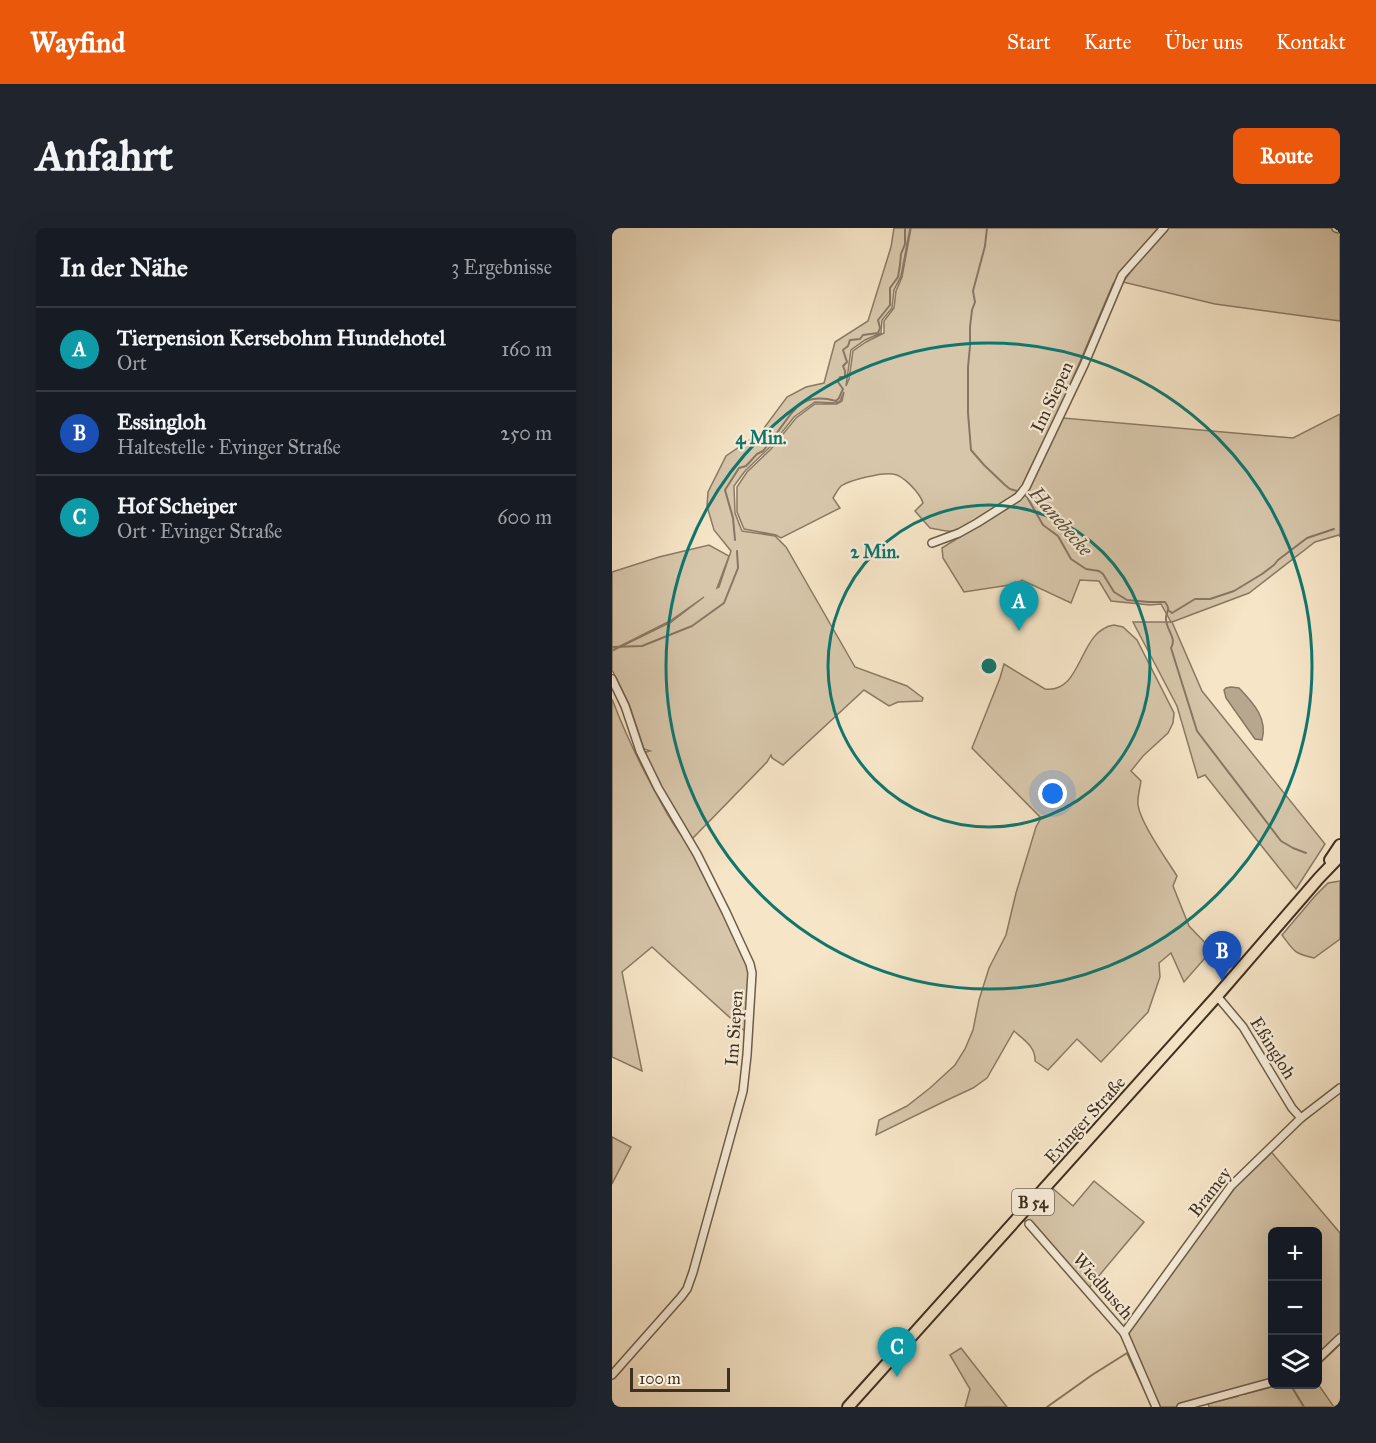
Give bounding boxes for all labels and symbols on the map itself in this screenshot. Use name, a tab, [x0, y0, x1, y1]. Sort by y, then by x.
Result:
street label: Im Siepen	[1026, 358, 1078, 436]
text: 4 Min.	[736, 427, 787, 450]
water label: Hanebecke	[1024, 481, 1098, 561]
text: 2 Min.	[850, 541, 900, 563]
pin: A	[1000, 582, 1038, 631]
centre of rings	[979, 656, 999, 676]
your location	[1038, 779, 1067, 808]
pin: B	[1202, 932, 1242, 981]
street label: Im Siepen	[720, 989, 748, 1067]
street label: Eßingloh	[1244, 1013, 1301, 1084]
street label: Evinger Straße	[1040, 1072, 1131, 1169]
street label: Bramey	[1184, 1162, 1237, 1221]
road number: B 54	[1012, 1189, 1054, 1215]
street label: Wiedbusch	[1068, 1248, 1138, 1324]
pin: C	[878, 1328, 916, 1377]
scale bar	[630, 1365, 730, 1392]

